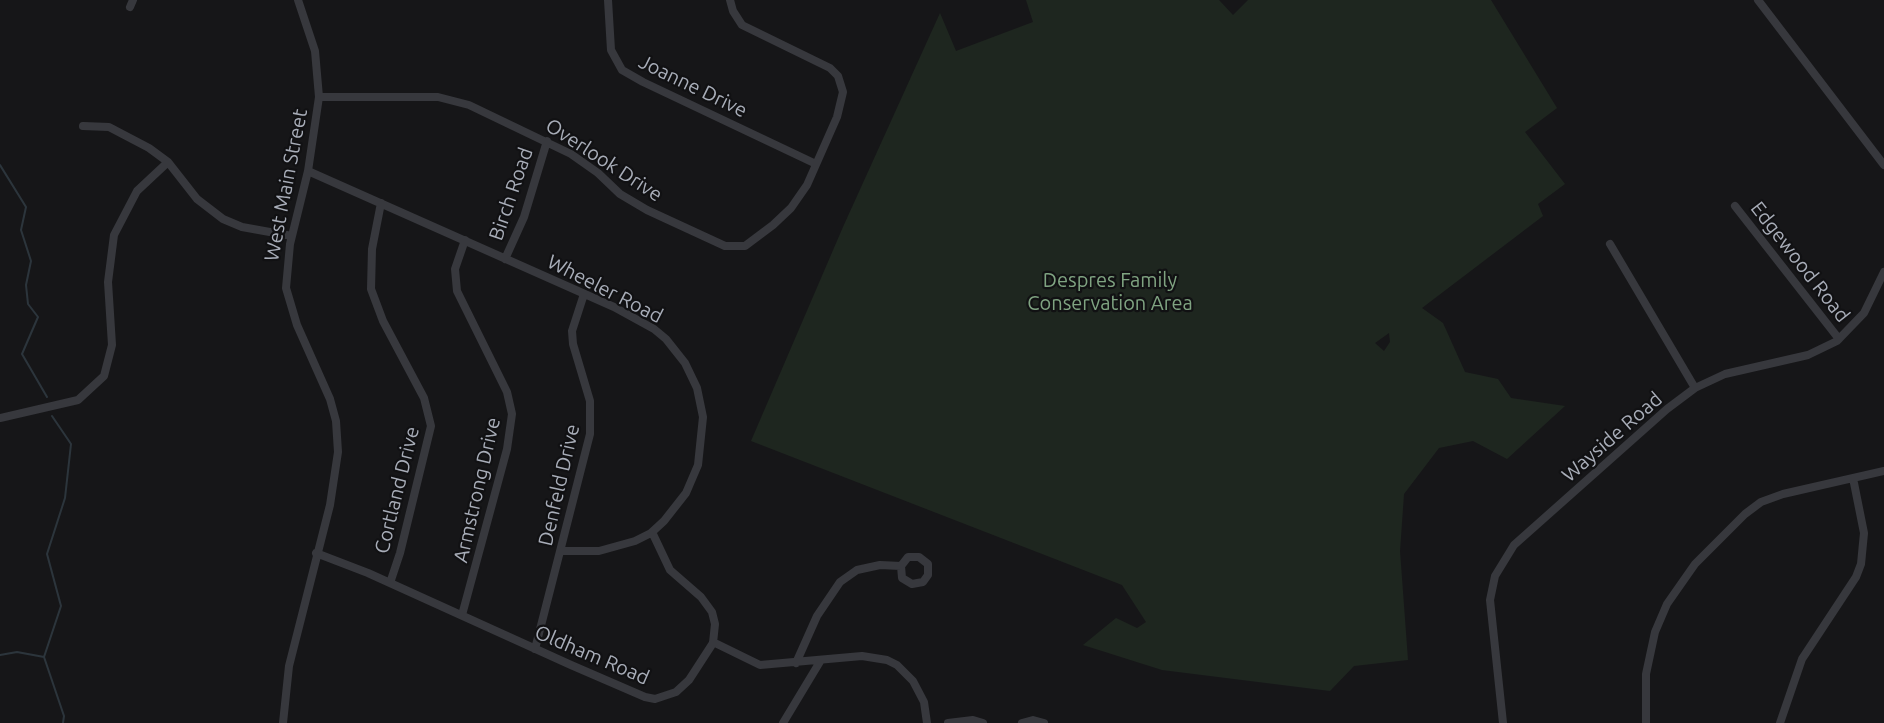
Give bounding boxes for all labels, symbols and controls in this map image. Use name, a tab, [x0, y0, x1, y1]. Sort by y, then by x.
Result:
street label: Joanne Drive	[635, 49, 751, 123]
street label: West Main Street	[259, 107, 313, 263]
street label: Overlook Drive	[541, 113, 667, 207]
street label: Birch Road	[484, 144, 538, 244]
street label: Edgewood Road	[1745, 197, 1855, 327]
street label: Wheeler Road	[543, 250, 667, 328]
park label: Despres Family Conservation Area	[1027, 268, 1193, 315]
street label: Wayside Road	[1557, 387, 1667, 487]
street label: Armstrong Drive	[449, 415, 505, 565]
street label: Denfeld Drive	[533, 422, 585, 548]
street label: Cortland Drive	[370, 424, 424, 556]
street label: Oldham Road	[531, 620, 653, 690]

